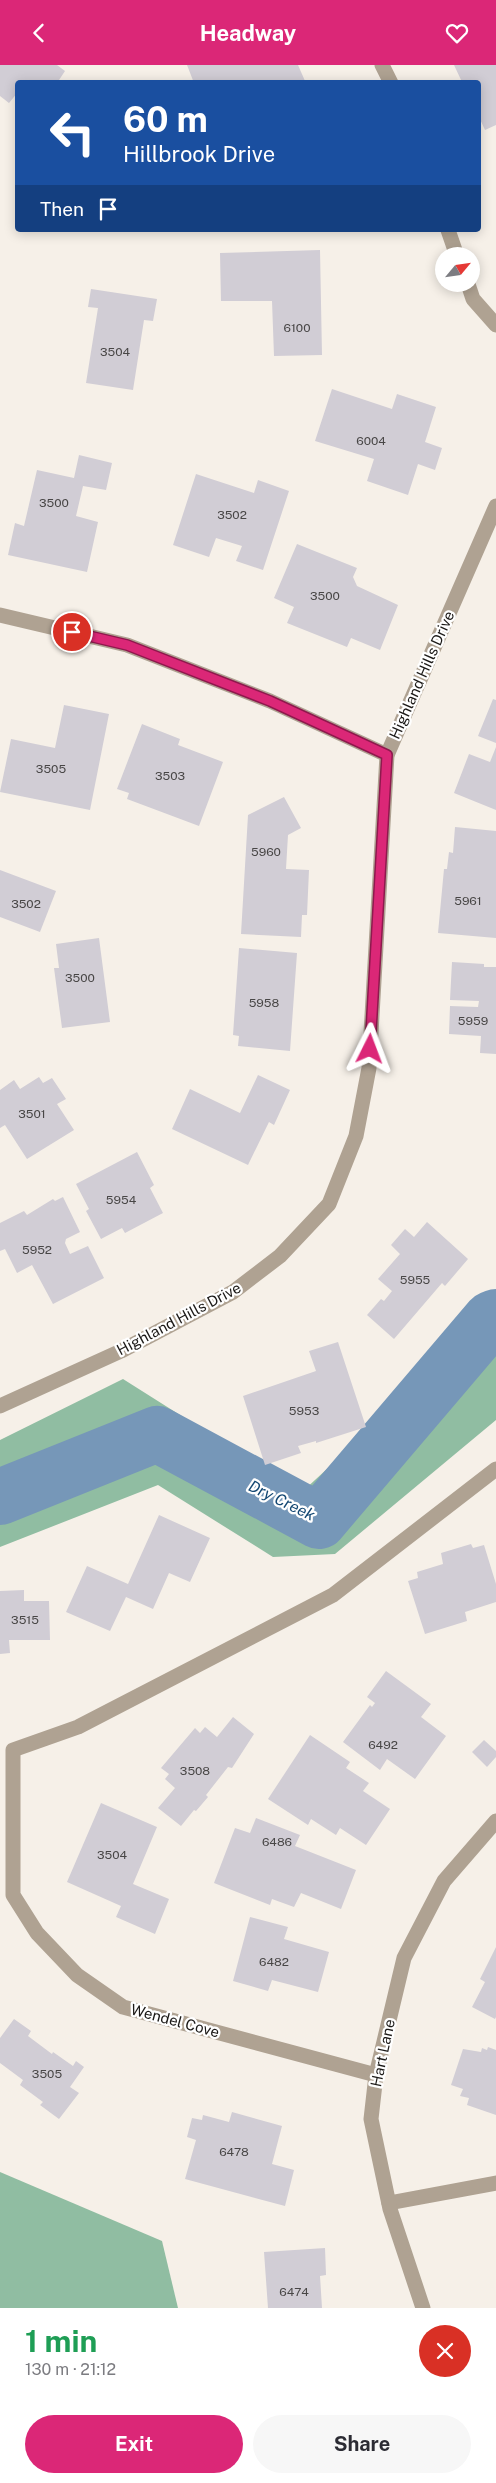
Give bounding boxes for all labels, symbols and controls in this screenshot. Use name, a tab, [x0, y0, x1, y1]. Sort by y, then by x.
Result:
icon: back	[25, 19, 53, 47]
icon: heart	[443, 19, 471, 47]
text: Headway	[200, 20, 296, 46]
text: 60 m	[123, 99, 208, 140]
icon: left	[40, 100, 105, 165]
text: Hillbrook Drive	[123, 141, 275, 167]
icon: arrive	[94, 195, 122, 223]
text: Then	[40, 198, 84, 220]
north arrow	[435, 247, 480, 293]
map controls	[435, 247, 480, 292]
house number: 6100	[284, 321, 310, 335]
house number: 3504	[100, 345, 131, 359]
house number: 6004	[356, 434, 386, 448]
house number: 3500	[39, 496, 69, 510]
house number: 3502	[217, 508, 247, 522]
house number: 3500	[310, 589, 340, 603]
street label: Highland Hills Drive	[386, 608, 457, 741]
pin	[51, 611, 93, 653]
icon: arrive	[58, 618, 86, 646]
house number: 3505	[36, 762, 66, 776]
house number: 3503	[155, 769, 185, 783]
house number: 5960	[251, 845, 281, 859]
house number: 5961	[454, 894, 482, 908]
house number: 3502	[11, 897, 41, 911]
house number: 3500	[65, 971, 95, 985]
house number: 5958	[249, 996, 280, 1010]
house number: 5959	[458, 1014, 488, 1028]
position arrow	[343, 1022, 395, 1074]
house number: 3501	[18, 1107, 46, 1121]
house number: 5954	[106, 1193, 137, 1207]
house number: 5952	[22, 1243, 52, 1257]
house number: 5955	[400, 1273, 431, 1287]
street label: Highland Hills Drive	[114, 1279, 244, 1359]
house number: 5953	[289, 1404, 319, 1418]
water label: Dry Creek	[245, 1476, 318, 1525]
house number: 3515	[11, 1613, 39, 1627]
house number: 6492	[368, 1738, 398, 1752]
house number: 3508	[180, 1764, 210, 1778]
house number: 6486	[262, 1835, 292, 1849]
house number: 3504	[97, 1848, 128, 1862]
house number: 6482	[259, 1955, 289, 1969]
street label: Wendel Cove	[129, 2001, 221, 2040]
street label: Hart Lane	[367, 2018, 398, 2088]
house number: 3505	[32, 2067, 62, 2081]
house number: 6478	[219, 2145, 249, 2159]
house number: 6474	[279, 2285, 309, 2299]
text: 1 min	[25, 2323, 97, 2359]
button: close	[419, 2325, 471, 2377]
text: 130 m · 21:12	[25, 2360, 116, 2379]
button: Exit	[25, 2415, 243, 2473]
button: Share	[253, 2415, 471, 2473]

